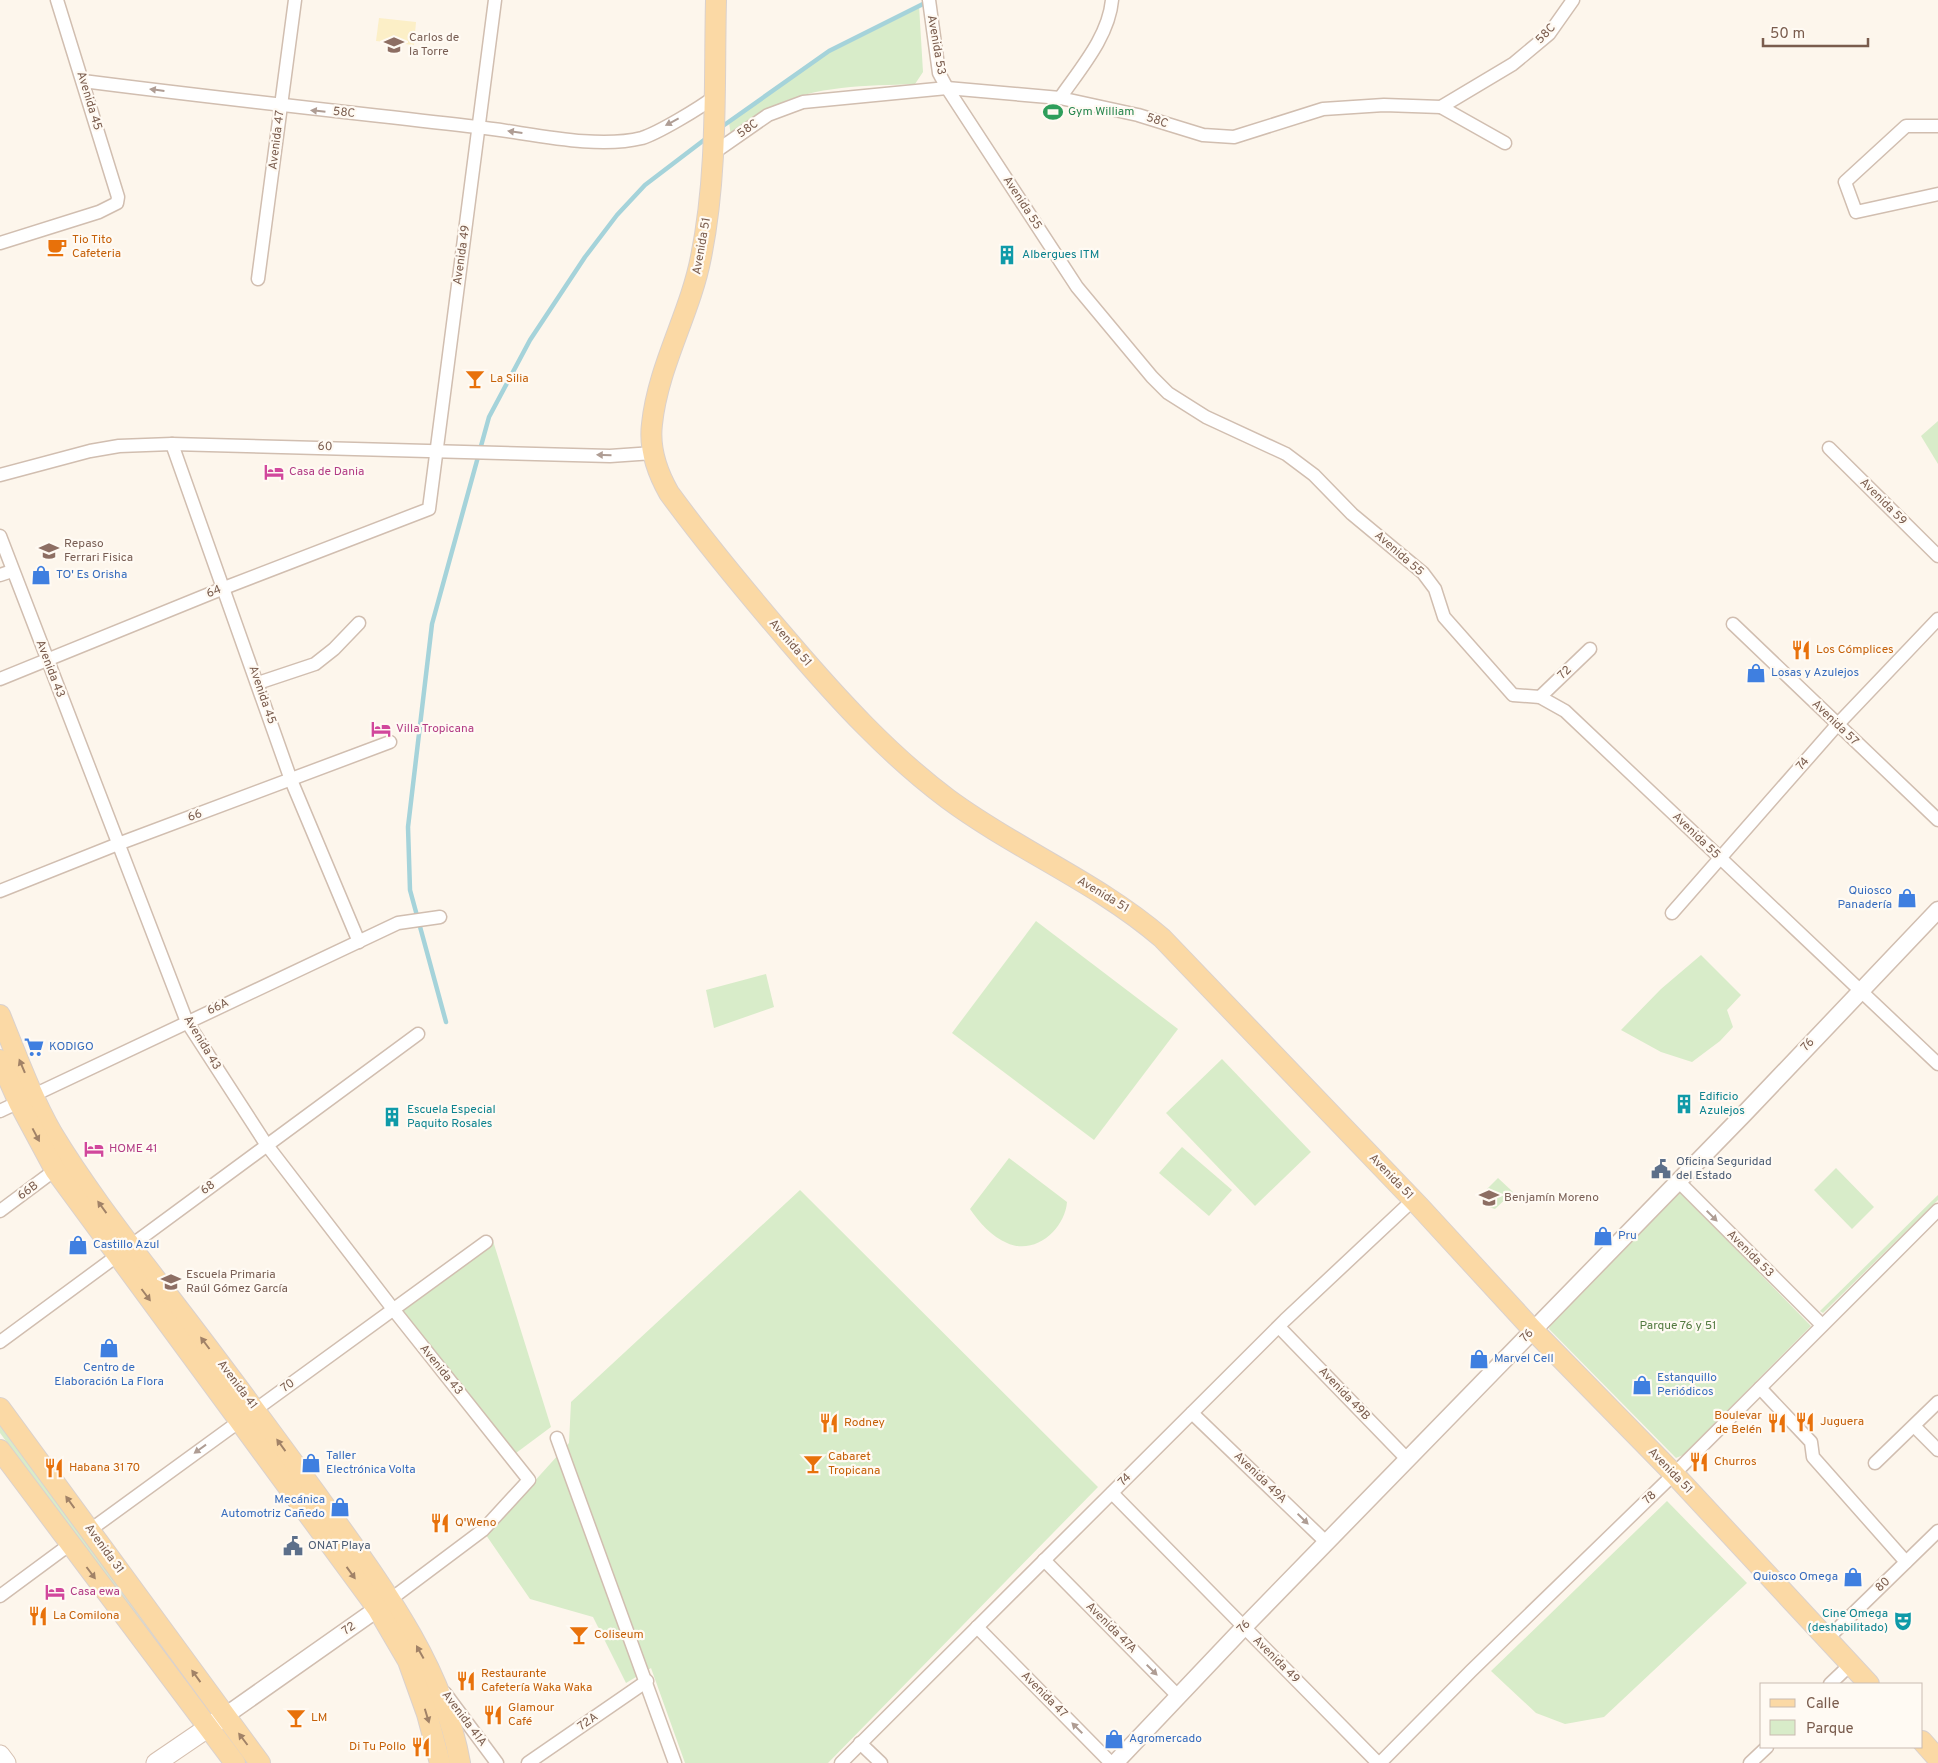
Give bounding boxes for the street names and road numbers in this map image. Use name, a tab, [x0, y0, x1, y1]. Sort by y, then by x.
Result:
street label: Avenida 53	[923, 14, 949, 76]
street label: 58C	[1532, 20, 1560, 48]
street label: Avenida 45	[72, 70, 106, 132]
street label: 58C	[332, 104, 356, 122]
street label: Avenida 47	[265, 109, 289, 171]
street label: 58C	[1144, 110, 1170, 132]
street label: 58C	[734, 116, 762, 142]
street label: Avenida 55	[999, 173, 1045, 233]
street label: Avenida 51	[689, 216, 715, 276]
street label: Avenida 49	[450, 224, 474, 286]
street label: 60	[317, 439, 333, 455]
street label: Avenida 59	[1856, 475, 1910, 529]
street label: Avenida 55	[1371, 528, 1427, 580]
street label: 64	[204, 582, 224, 602]
street label: Avenida 51	[765, 616, 815, 670]
street label: Avenida 43	[32, 638, 68, 700]
street label: 72	[1555, 663, 1575, 683]
street label: Avenida 45	[245, 664, 279, 726]
street label: Avenida 57	[1808, 697, 1862, 749]
street label: 74	[1793, 754, 1813, 774]
street label: 66	[186, 806, 204, 826]
street label: Avenida 55	[1669, 809, 1723, 863]
street label: Avenida 51	[1074, 873, 1132, 917]
street label: 66A	[205, 995, 231, 1019]
street label: Avenida 43	[180, 1013, 224, 1073]
street label: 76	[1798, 1035, 1818, 1055]
street label: Avenida 51	[1365, 1151, 1417, 1203]
street label: 68	[197, 1177, 219, 1199]
street label: 66B	[14, 1178, 42, 1204]
street label: Avenida 53	[1723, 1227, 1777, 1281]
street label: 76	[1517, 1326, 1537, 1346]
street label: Avenida 43	[416, 1341, 466, 1399]
street label: Avenida 41	[213, 1357, 261, 1413]
street label: Avenida 49B	[1315, 1364, 1374, 1424]
street label: 70	[278, 1376, 298, 1396]
street label: Avenida 51	[1644, 1445, 1696, 1497]
street label: Avenida 49A	[1230, 1449, 1290, 1507]
street label: 74	[1115, 1470, 1135, 1490]
street label: 78	[1640, 1488, 1660, 1508]
street label: Avenida 31	[81, 1521, 127, 1577]
street label: 80	[1872, 1574, 1894, 1596]
street label: Avenida 47A	[1082, 1599, 1140, 1657]
street label: 76	[1234, 1617, 1254, 1637]
street label: 72	[339, 1619, 359, 1639]
street label: Avenida 49	[1249, 1633, 1303, 1687]
street label: Avenida 47	[1017, 1668, 1071, 1722]
street label: Avenida 41A	[438, 1688, 490, 1750]
street label: 72A	[575, 1709, 601, 1735]

